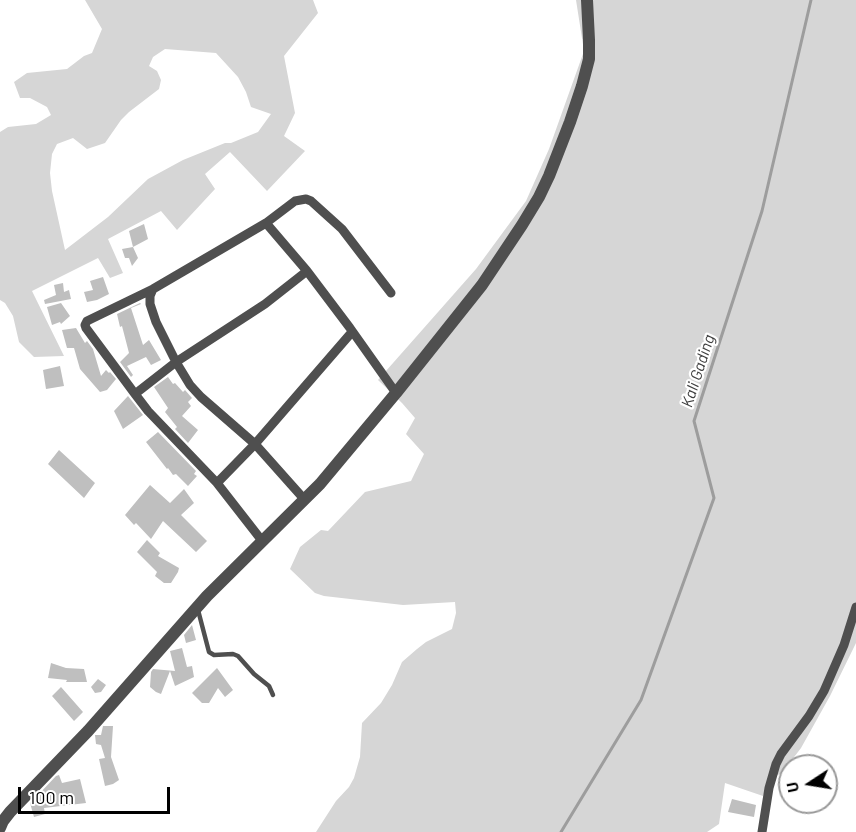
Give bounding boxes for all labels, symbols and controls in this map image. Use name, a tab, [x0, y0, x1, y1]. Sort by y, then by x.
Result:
water label: Kali Gading	[677, 332, 719, 410]
north arrow	[778, 754, 838, 814]
scale bar	[21, 775, 172, 813]
text: U	[782, 781, 802, 794]
text: 100 m	[29, 786, 74, 808]

